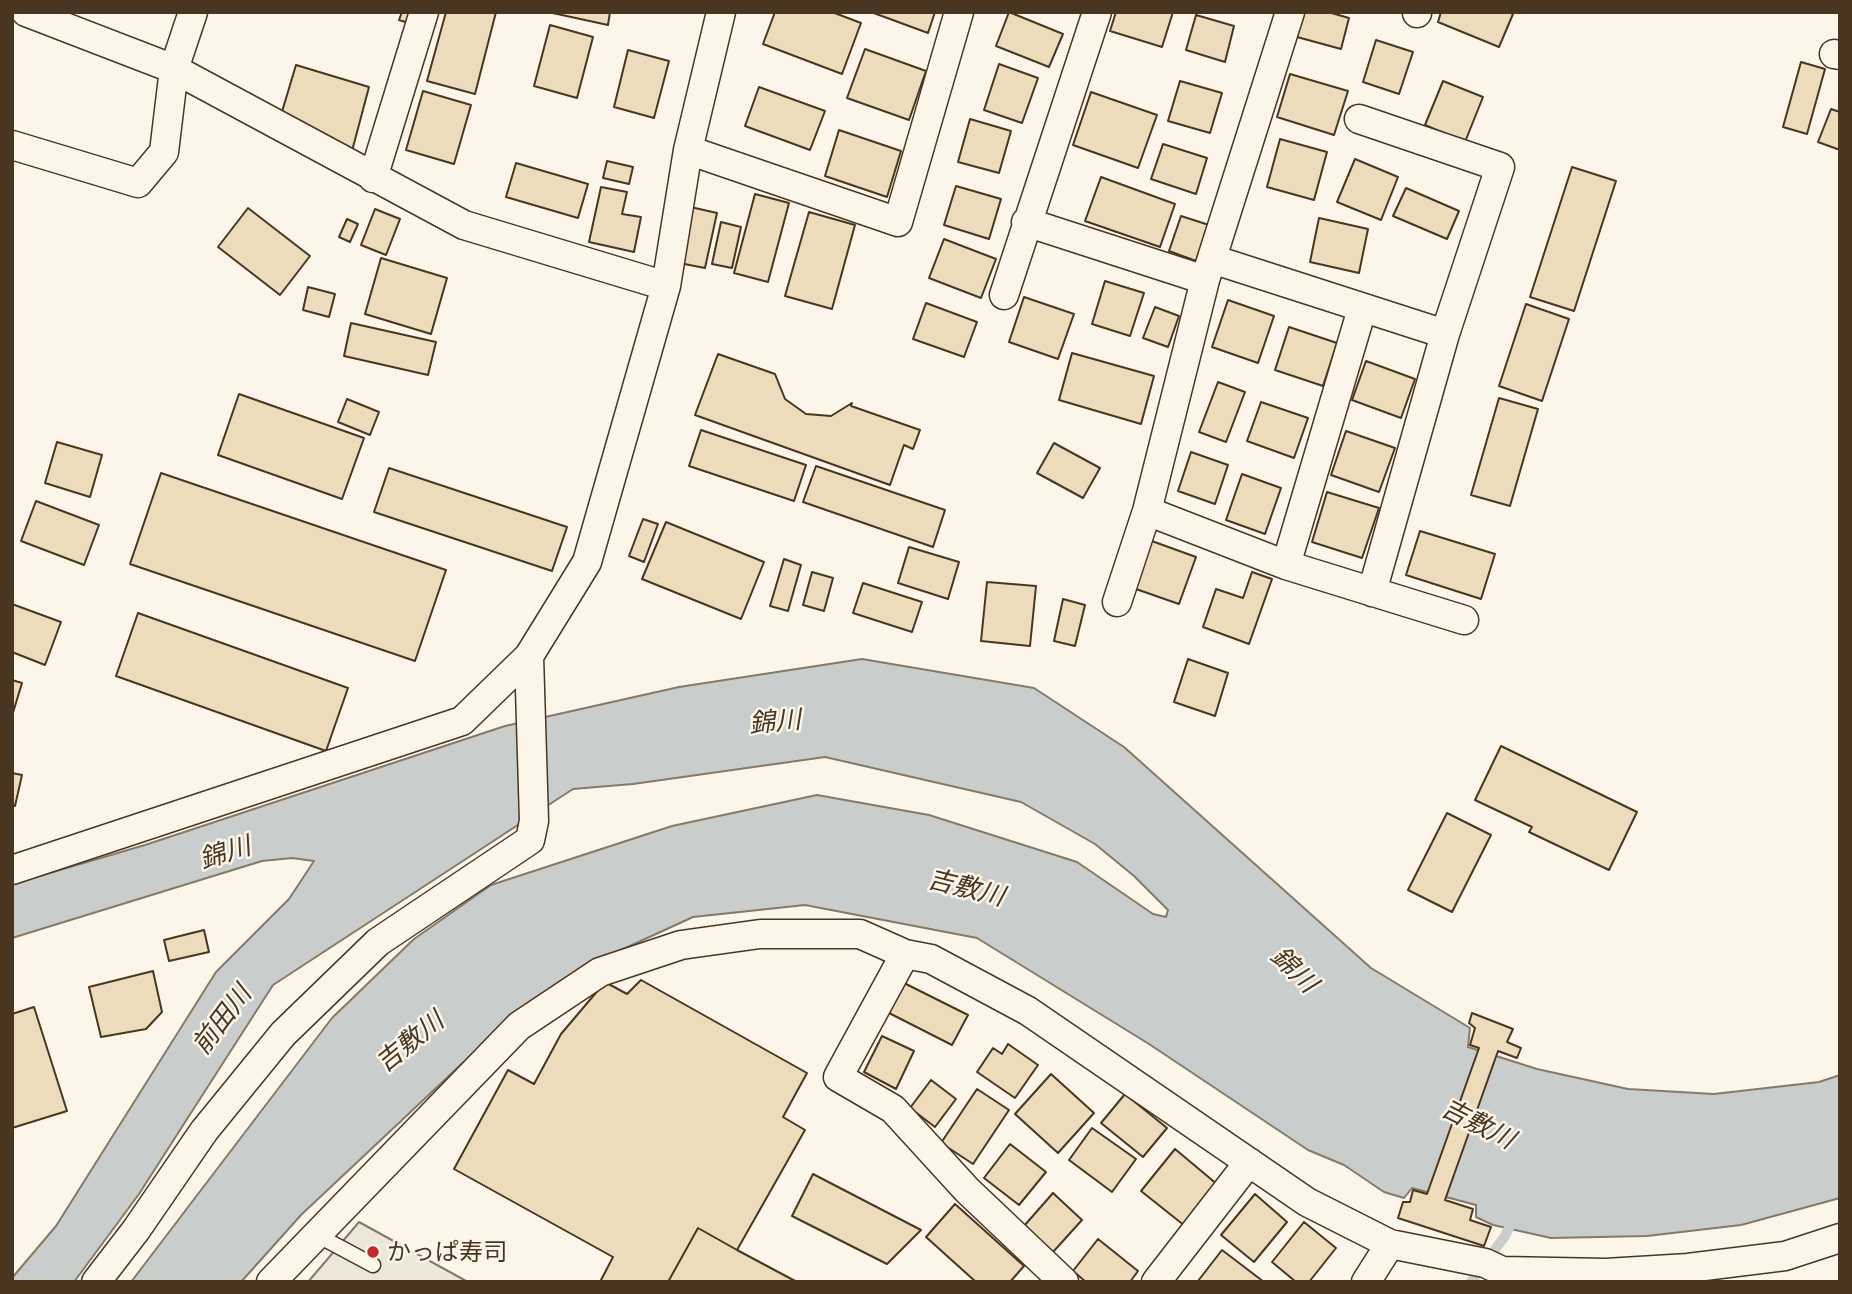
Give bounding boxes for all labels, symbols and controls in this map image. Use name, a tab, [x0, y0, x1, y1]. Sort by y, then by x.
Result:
water label: 錦川	[748, 704, 802, 740]
water label: 錦川	[196, 830, 254, 876]
water label: 吉敷川	[924, 863, 1008, 913]
water label: 錦川	[1264, 941, 1324, 999]
water label: 前田川	[186, 979, 258, 1061]
water label: 吉敷川	[370, 1005, 450, 1079]
water label: 吉敷川	[1436, 1092, 1520, 1156]
place label: かっぱ寿司	[387, 1238, 507, 1266]
marker: かっぱ寿司	[365, 1244, 381, 1260]

